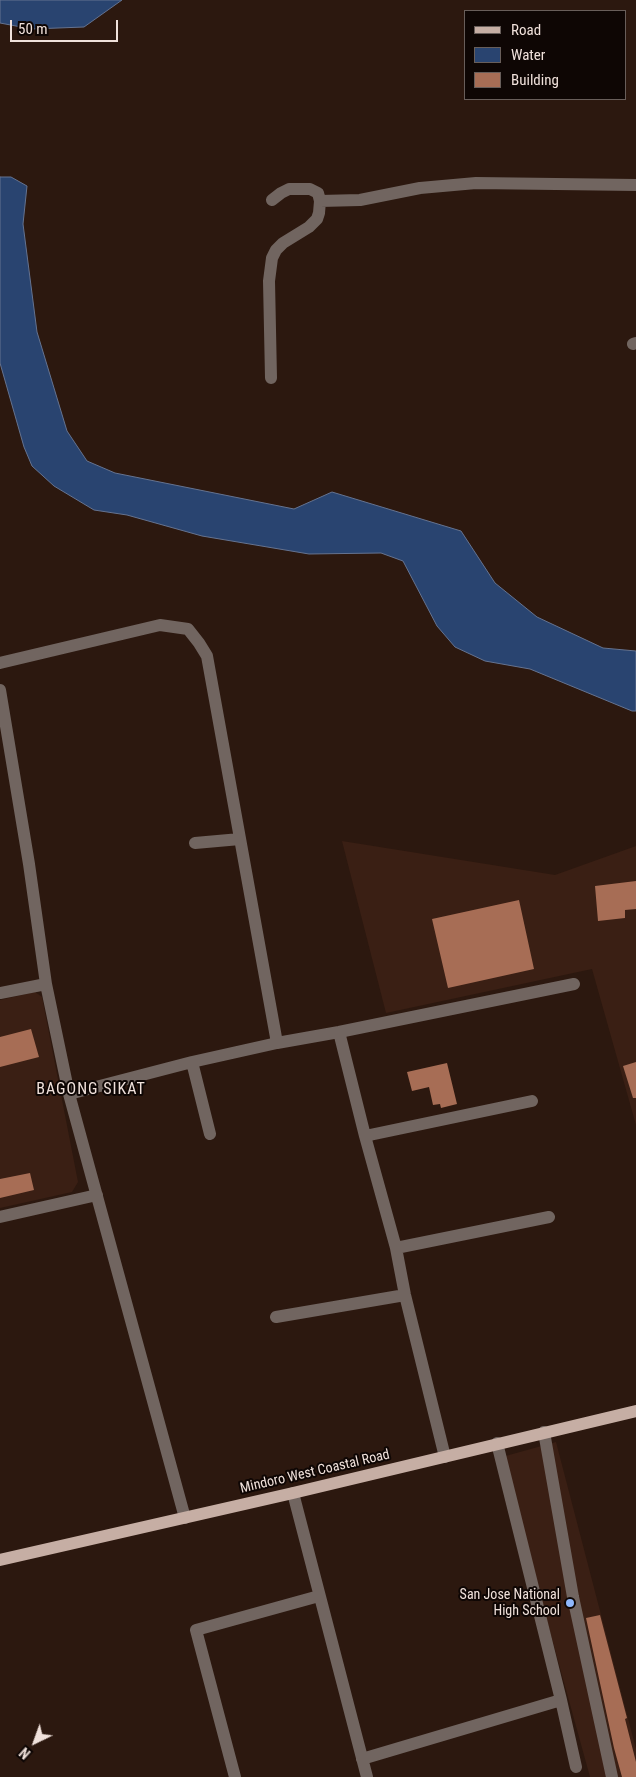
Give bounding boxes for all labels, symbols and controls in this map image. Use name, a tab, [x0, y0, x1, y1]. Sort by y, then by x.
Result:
scale bar	[12, 10, 120, 42]
legend	[464, 10, 626, 100]
text: 50 m	[18, 20, 48, 38]
text: Road	[511, 21, 541, 39]
text: Water	[511, 46, 545, 64]
text: Building	[511, 71, 559, 89]
district label: BAGONG SIKAT	[35, 1080, 147, 1100]
street label: Mindoro West Coastal Road	[239, 1447, 391, 1497]
place label: San Jose National High School	[460, 1587, 560, 1620]
marker: San Jose National High School	[564, 1597, 576, 1609]
north arrow	[10, 1717, 60, 1767]
text: N	[16, 1744, 34, 1762]

